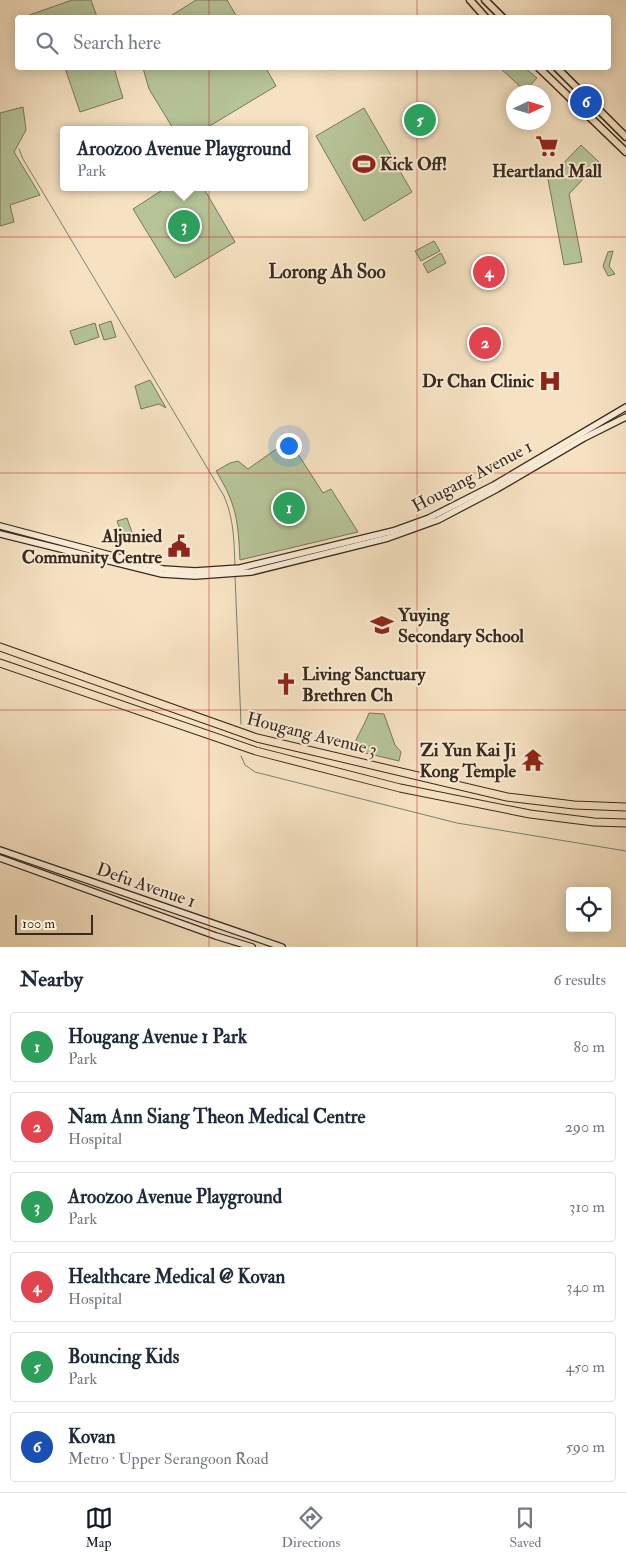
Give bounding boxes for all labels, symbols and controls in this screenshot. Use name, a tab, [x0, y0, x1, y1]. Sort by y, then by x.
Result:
search box	[15, 15, 611, 70]
icon: search	[33, 29, 61, 57]
text: Search here	[73, 31, 161, 55]
pin: 6	[570, 83, 602, 121]
north arrow	[506, 85, 551, 130]
pin: 5	[404, 101, 436, 139]
popup	[60, 126, 308, 191]
supermarket icon: Heartland Mall	[534, 133, 560, 159]
text: Aroozoo Avenue Playground	[77, 137, 291, 161]
sports icon: Kick Off!	[351, 151, 377, 177]
place label: Kick Off!	[380, 153, 447, 176]
place label: Heartland Mall	[492, 160, 602, 183]
text: Park	[77, 161, 106, 181]
pin: 3	[168, 207, 200, 245]
pin: 4	[473, 253, 505, 291]
district label: Lorong Ah Soo	[268, 260, 386, 285]
pin: 2	[469, 324, 501, 362]
hospital icon: Dr Chan Clinic	[537, 368, 563, 394]
place label: Dr Chan Clinic	[422, 370, 535, 393]
your location	[276, 433, 302, 459]
street label: Hougang Avenue 1	[408, 435, 536, 518]
pin: 1	[273, 489, 305, 527]
place label: Aljunied Community Centre	[22, 525, 162, 569]
public building icon: Aljunied Community Centre	[166, 533, 192, 559]
place label: Yuying Secondary School	[397, 604, 524, 648]
school or university icon: Yuying Secondary School	[369, 612, 395, 638]
place label: Living Sanctuary Brethren Ch	[302, 663, 426, 707]
church icon: Living Sanctuary Brethren Ch	[273, 671, 299, 697]
street label: Hougang Avenue 3	[244, 707, 379, 762]
place label: Zi Yun Kai Ji Kong Temple	[420, 739, 516, 783]
temple icon: Zi Yun Kai Ji Kong Temple	[520, 747, 546, 773]
street label: Defu Avenue 1	[93, 858, 198, 913]
map controls	[566, 887, 611, 932]
button: locate	[566, 887, 611, 932]
scale bar	[15, 912, 92, 935]
text: 100 m	[22, 915, 55, 932]
text: Nearby	[20, 966, 83, 993]
text: 6 results	[554, 970, 606, 990]
text: Hougang Avenue 1 Park	[68, 1025, 247, 1049]
text: 1	[34, 1037, 40, 1057]
text: 80 m	[574, 1037, 605, 1057]
text: Park	[68, 1049, 97, 1069]
text: Nam Ann Siang Theon Medical Centre	[68, 1105, 366, 1129]
text: 2	[33, 1117, 41, 1137]
text: 290 m	[565, 1117, 605, 1137]
text: Hospital	[68, 1129, 122, 1149]
text: Aroozoo Avenue Playground	[68, 1185, 282, 1209]
text: 3	[34, 1197, 40, 1217]
text: 310 m	[569, 1197, 605, 1217]
text: Park	[68, 1209, 97, 1229]
text: Healthcare Medical @ Kovan	[68, 1265, 285, 1289]
text: 4	[33, 1277, 41, 1297]
text: 340 m	[566, 1277, 605, 1297]
text: Hospital	[68, 1289, 122, 1309]
text: Bouncing Kids	[68, 1345, 179, 1369]
text: 5	[33, 1357, 41, 1377]
text: 450 m	[566, 1357, 605, 1377]
text: Park	[68, 1369, 97, 1389]
text: Kovan	[68, 1425, 116, 1449]
text: 6	[33, 1437, 41, 1457]
text: 590 m	[566, 1437, 605, 1457]
text: Metro · Upper Serangoon Road	[68, 1449, 269, 1469]
tab: Map	[85, 1504, 113, 1551]
tab: Directions	[282, 1504, 340, 1551]
tab: Saved	[509, 1504, 541, 1551]

